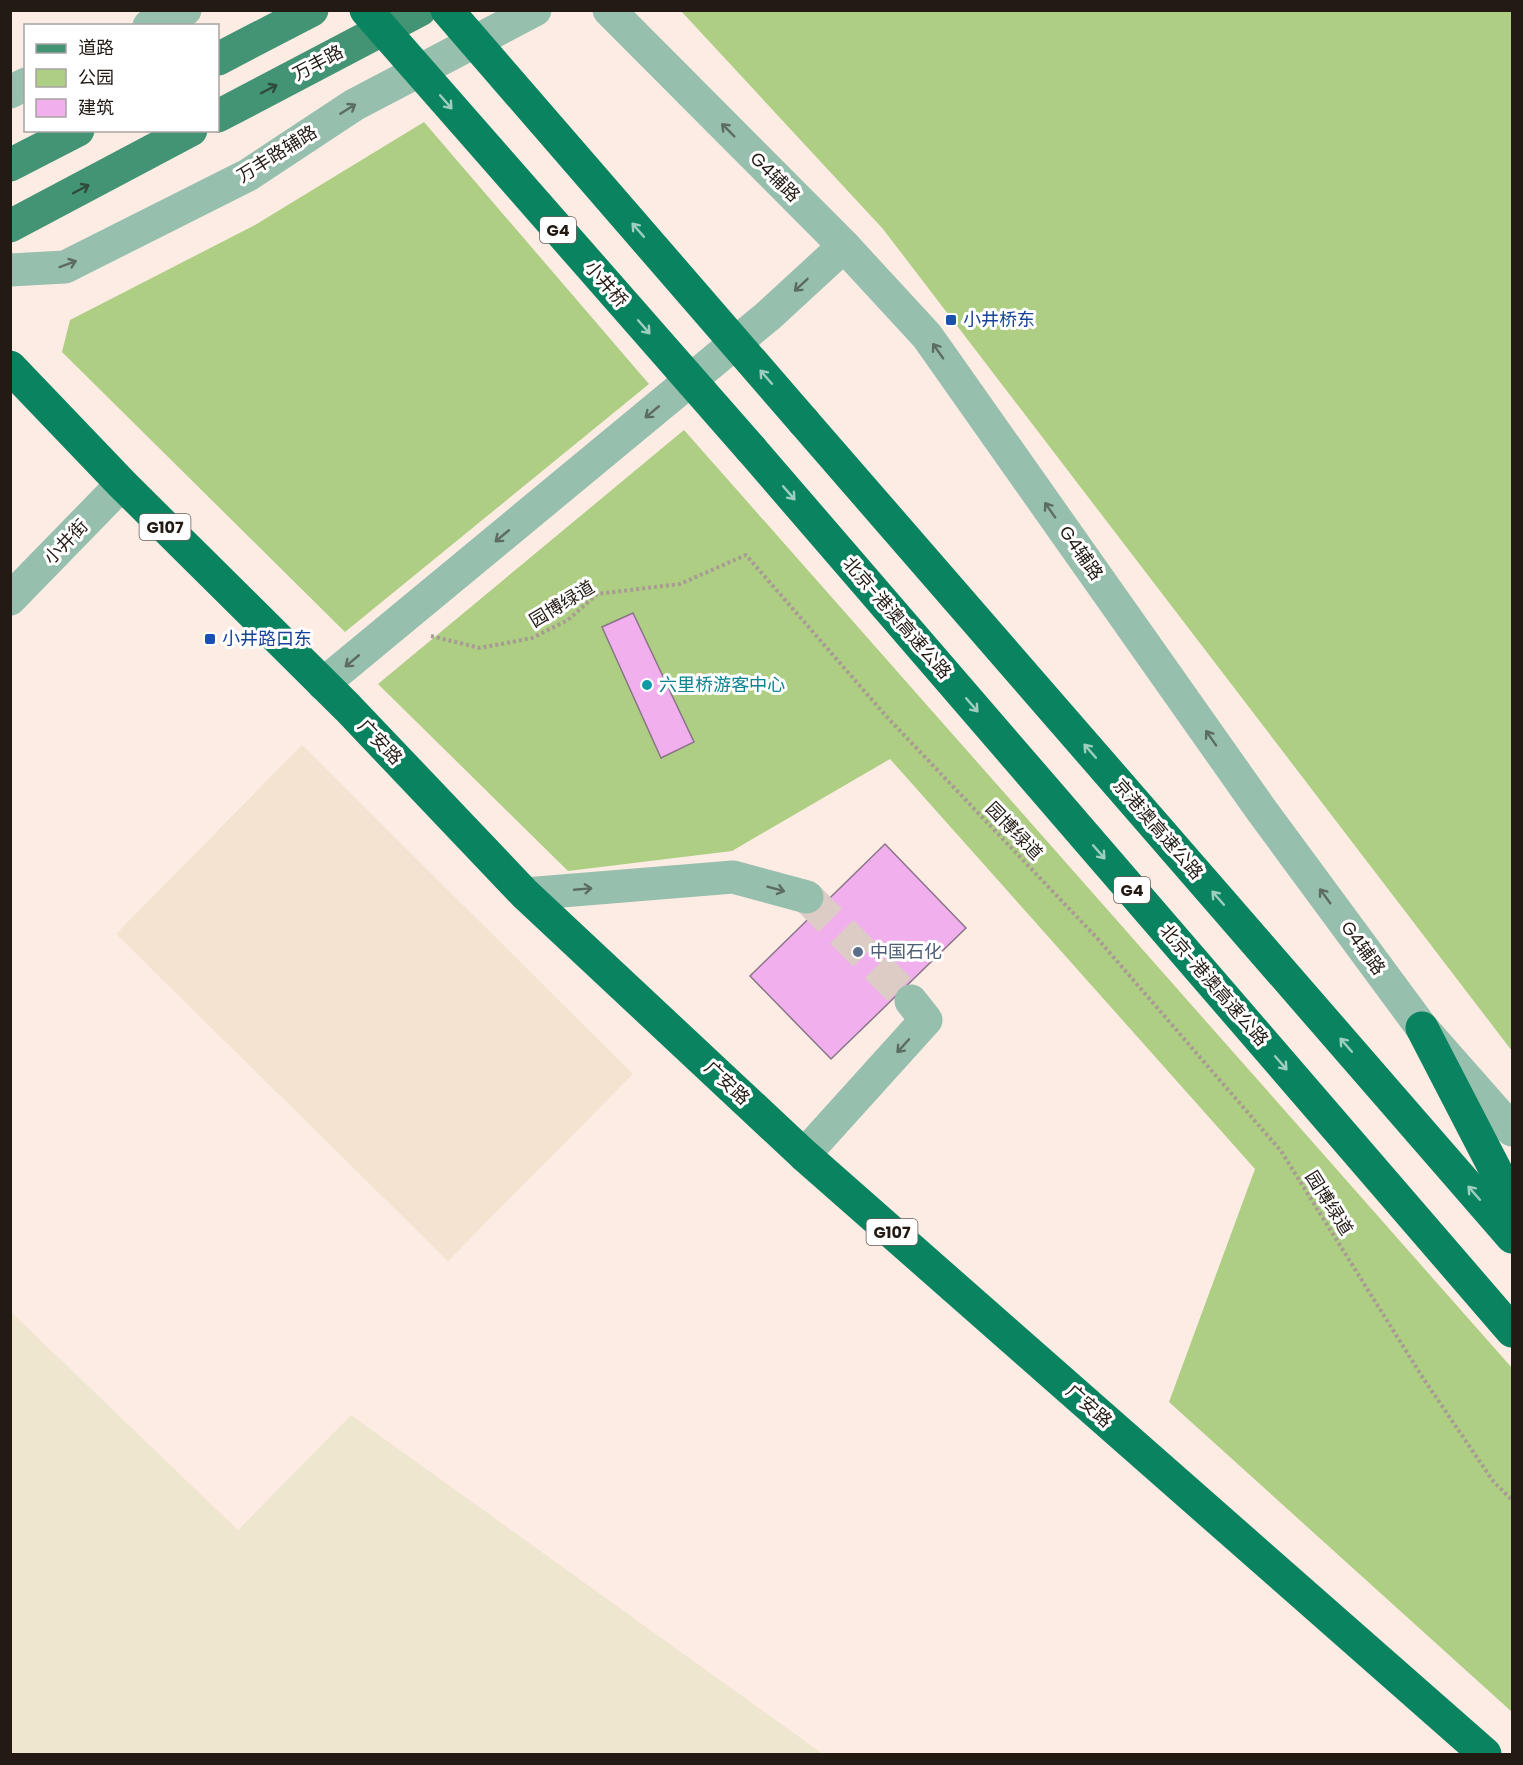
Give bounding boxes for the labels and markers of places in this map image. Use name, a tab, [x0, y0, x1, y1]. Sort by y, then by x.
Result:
place label: 小井桥东	[963, 307, 1035, 332]
marker: 小井桥东	[944, 313, 958, 327]
place label: 小井路口东	[222, 626, 312, 651]
marker: 小井路口东	[203, 632, 217, 646]
place label: 六里桥游客中心	[659, 672, 785, 697]
marker: 六里桥游客中心	[640, 678, 654, 692]
place label: 中国石化	[870, 939, 942, 964]
marker: 中国石化	[851, 945, 865, 959]

